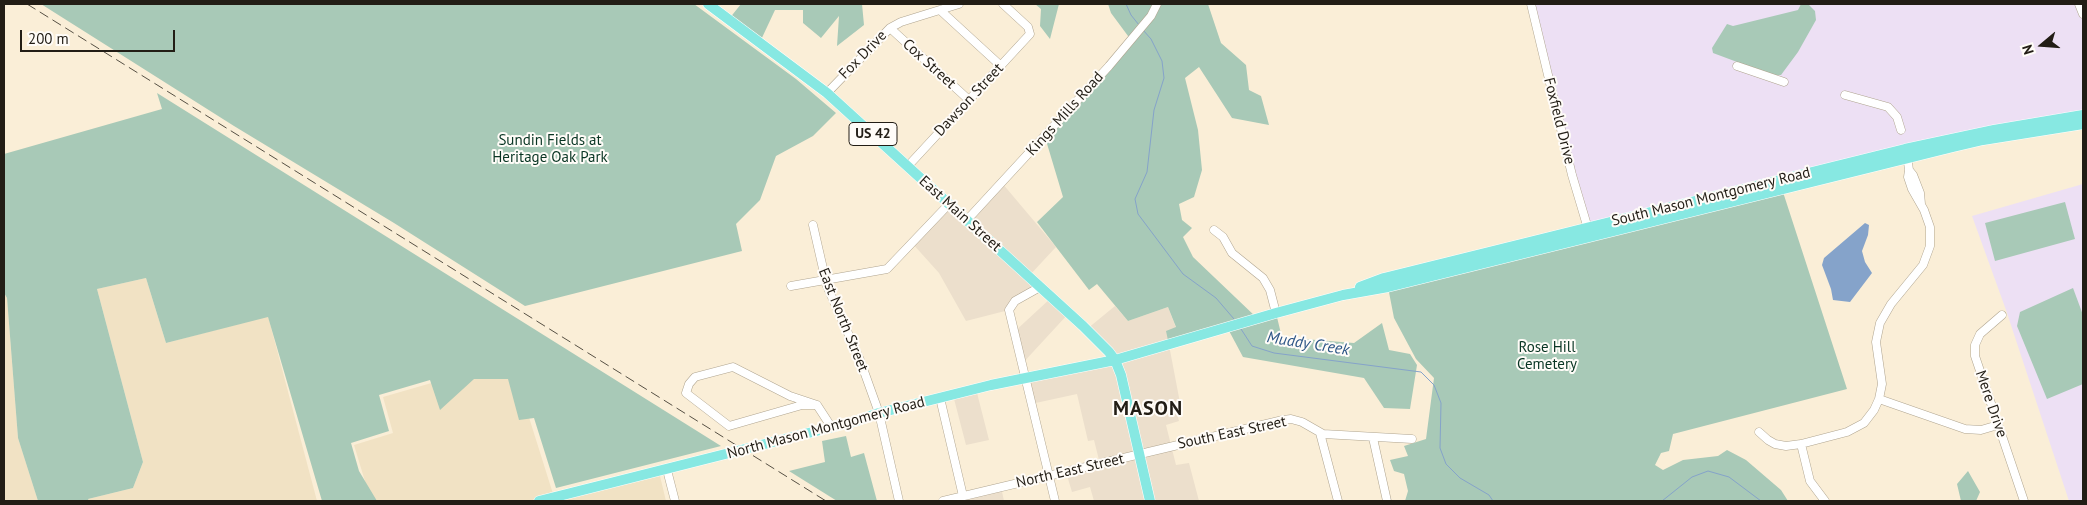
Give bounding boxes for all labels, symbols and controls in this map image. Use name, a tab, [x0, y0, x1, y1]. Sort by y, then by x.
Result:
scale bar	[22, 20, 178, 52]
north arrow	[2017, 20, 2067, 70]
street label: Fox Drive	[835, 27, 891, 83]
text: 200 m	[28, 29, 69, 48]
street label: Cox Street	[899, 35, 959, 93]
text: N	[2018, 42, 2038, 57]
street label: Dawson Street	[931, 60, 1007, 140]
street label: Kings Mills Road	[1023, 68, 1107, 160]
street label: Foxfield Drive	[1540, 76, 1578, 166]
road number: US 42	[849, 122, 897, 146]
park label: Sundin Fields at Heritage Oak Park	[492, 132, 608, 167]
street label: South Mason Montgomery Road	[1610, 164, 1812, 230]
street label: East Main Street	[915, 172, 1005, 256]
street label: East North Street	[814, 266, 872, 374]
water label: Muddy Creek	[1265, 328, 1351, 360]
park label: Rose Hill Cemetery	[1517, 339, 1577, 374]
street label: Mere Drive	[1971, 368, 2011, 440]
street label: North Mason Montgomery Road	[725, 393, 927, 463]
district label: MASON	[1112, 397, 1184, 421]
street label: South East Street	[1176, 413, 1288, 453]
street label: North East Street	[1014, 450, 1126, 492]

